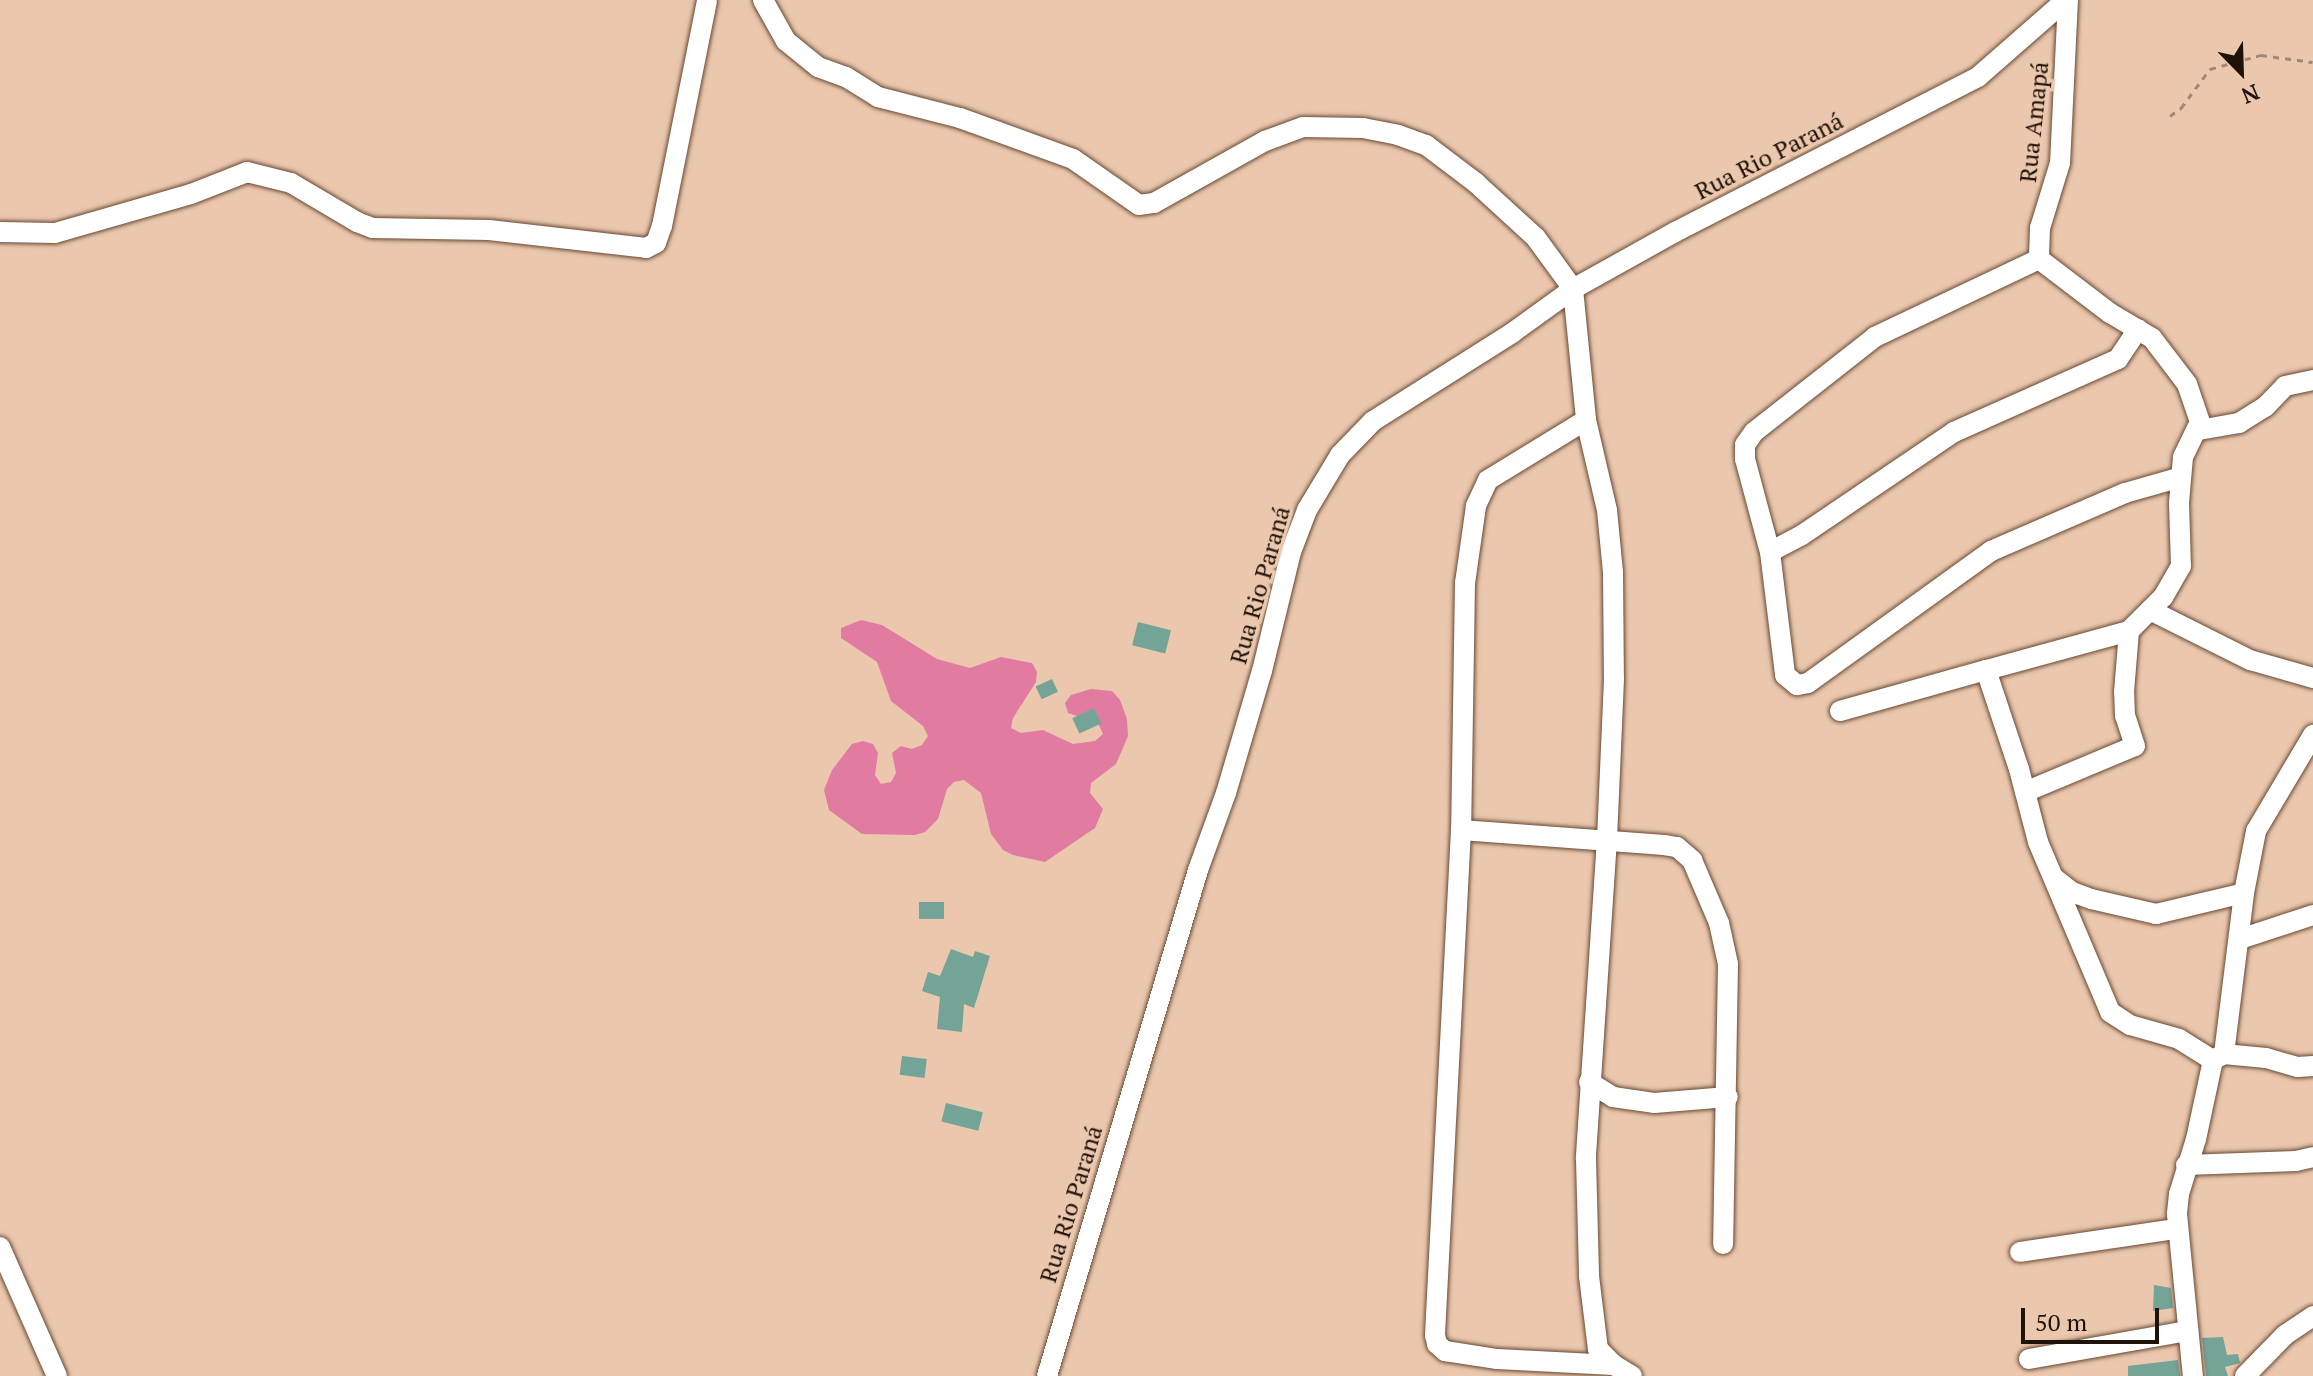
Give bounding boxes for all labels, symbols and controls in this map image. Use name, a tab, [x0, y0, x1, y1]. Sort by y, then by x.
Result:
north arrow	[2201, 32, 2281, 112]
street label: Rua Amapá	[2013, 60, 2055, 184]
text: N	[2237, 78, 2264, 111]
street label: Rua Rio Paraná	[1690, 106, 1848, 206]
street label: Rua Rio Paraná	[1224, 503, 1296, 667]
street label: Rua Rio Paraná	[1033, 1122, 1109, 1286]
scale bar	[2025, 1292, 2163, 1342]
text: 50 m	[2035, 1306, 2087, 1338]

